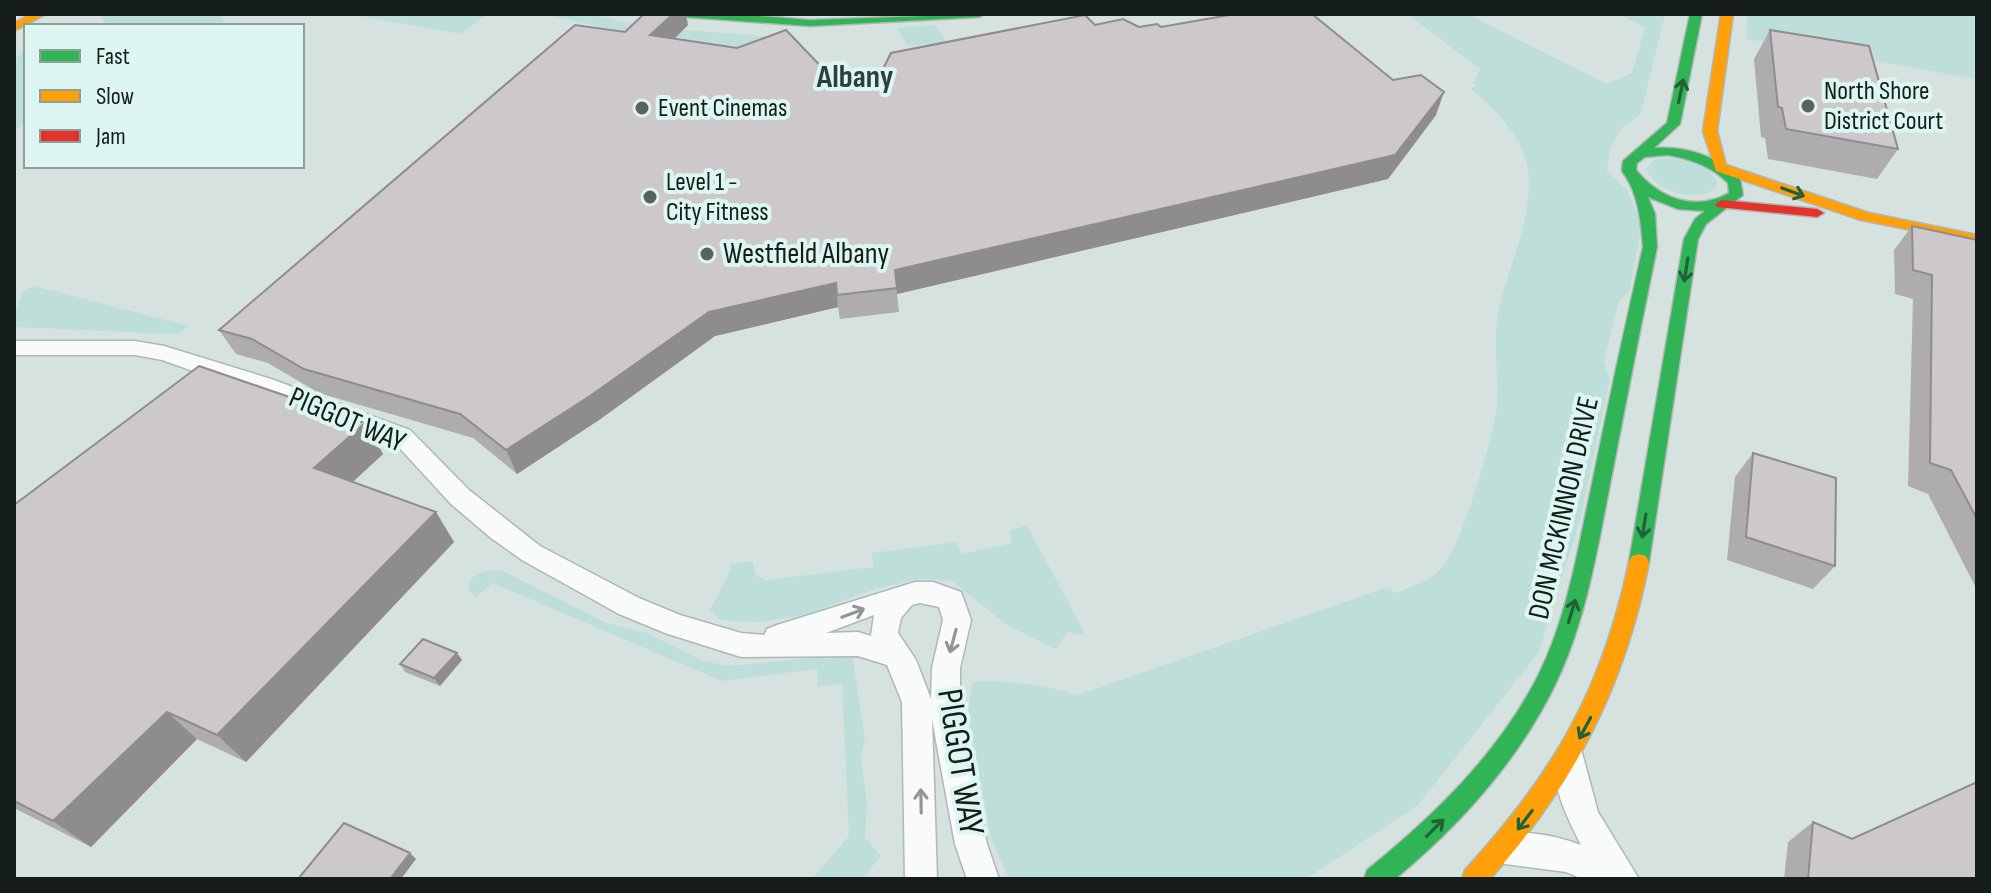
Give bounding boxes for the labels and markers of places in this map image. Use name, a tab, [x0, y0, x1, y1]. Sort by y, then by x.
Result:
place label: North Shore District Court	[1824, 76, 1943, 137]
place label: Event Cinemas	[658, 93, 787, 124]
marker: North Shore District Court	[1799, 97, 1817, 115]
marker: Event Cinemas	[633, 99, 651, 117]
place label: Level 1 - City Fitness	[666, 167, 769, 228]
marker: Level 1 - City Fitness	[641, 188, 659, 206]
place label: Westfield Albany	[723, 236, 890, 272]
marker: Westfield Albany	[698, 245, 716, 263]

